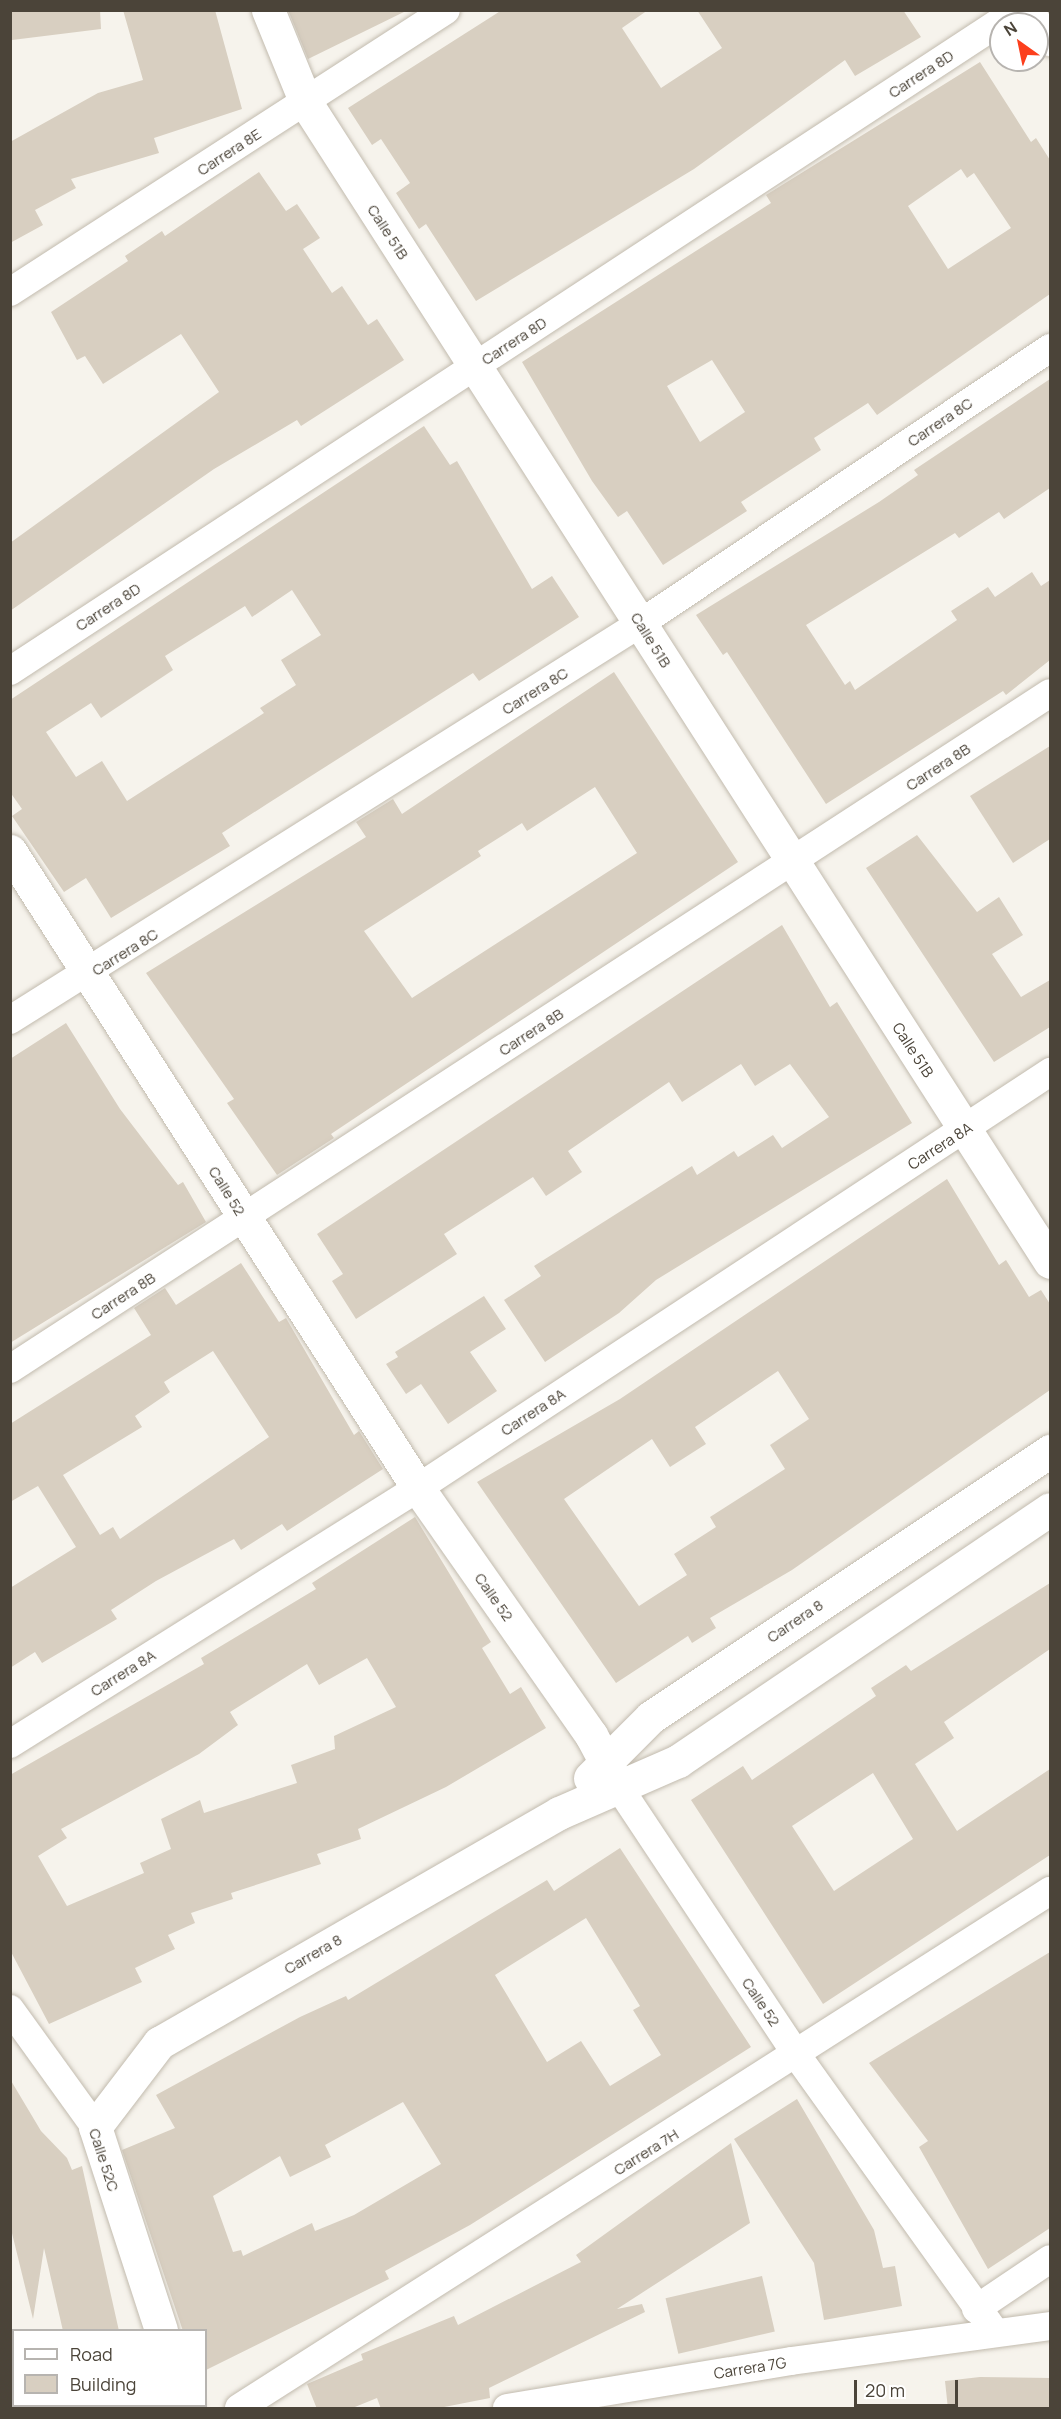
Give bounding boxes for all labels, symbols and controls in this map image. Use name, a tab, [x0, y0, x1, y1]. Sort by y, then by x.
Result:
north arrow	[989, 12, 1049, 72]
text: N	[999, 16, 1021, 41]
street label: Carrera 8D	[885, 46, 957, 102]
street label: Carrera 8E	[194, 125, 264, 179]
street label: Calle 51B	[364, 201, 412, 263]
street label: Carrera 8D	[478, 313, 550, 369]
street label: Carrera 8C	[904, 394, 976, 450]
street label: Carrera 8D	[72, 579, 144, 635]
street label: Calle 51B	[627, 609, 675, 671]
street label: Carrera 8C	[499, 664, 571, 718]
street label: Carrera 8B	[903, 740, 973, 794]
street label: Carrera 8C	[89, 925, 161, 979]
street label: Carrera 8B	[496, 1005, 566, 1059]
street label: Calle 51B	[889, 1019, 937, 1081]
street label: Carrera 8A	[904, 1119, 976, 1173]
street label: Calle 52	[205, 1163, 249, 1219]
street label: Carrera 8B	[88, 1269, 158, 1323]
street label: Carrera 8A	[497, 1385, 569, 1439]
street label: Calle 52	[471, 1569, 517, 1625]
street label: Carrera 8	[764, 1596, 826, 1646]
street label: Carrera 8A	[87, 1646, 159, 1700]
street label: Carrera 8	[281, 1930, 345, 1978]
street label: Calle 52	[738, 1974, 784, 2030]
street label: Carrera 7H	[610, 2125, 682, 2179]
street label: Calle 52C	[85, 2126, 123, 2194]
legend	[12, 2329, 207, 2407]
text: Road	[70, 2342, 113, 2366]
street label: Carrera 7G	[713, 2353, 787, 2383]
scale bar	[857, 2368, 960, 2406]
text: Building	[70, 2372, 136, 2396]
text: 20 m	[865, 2378, 905, 2402]

